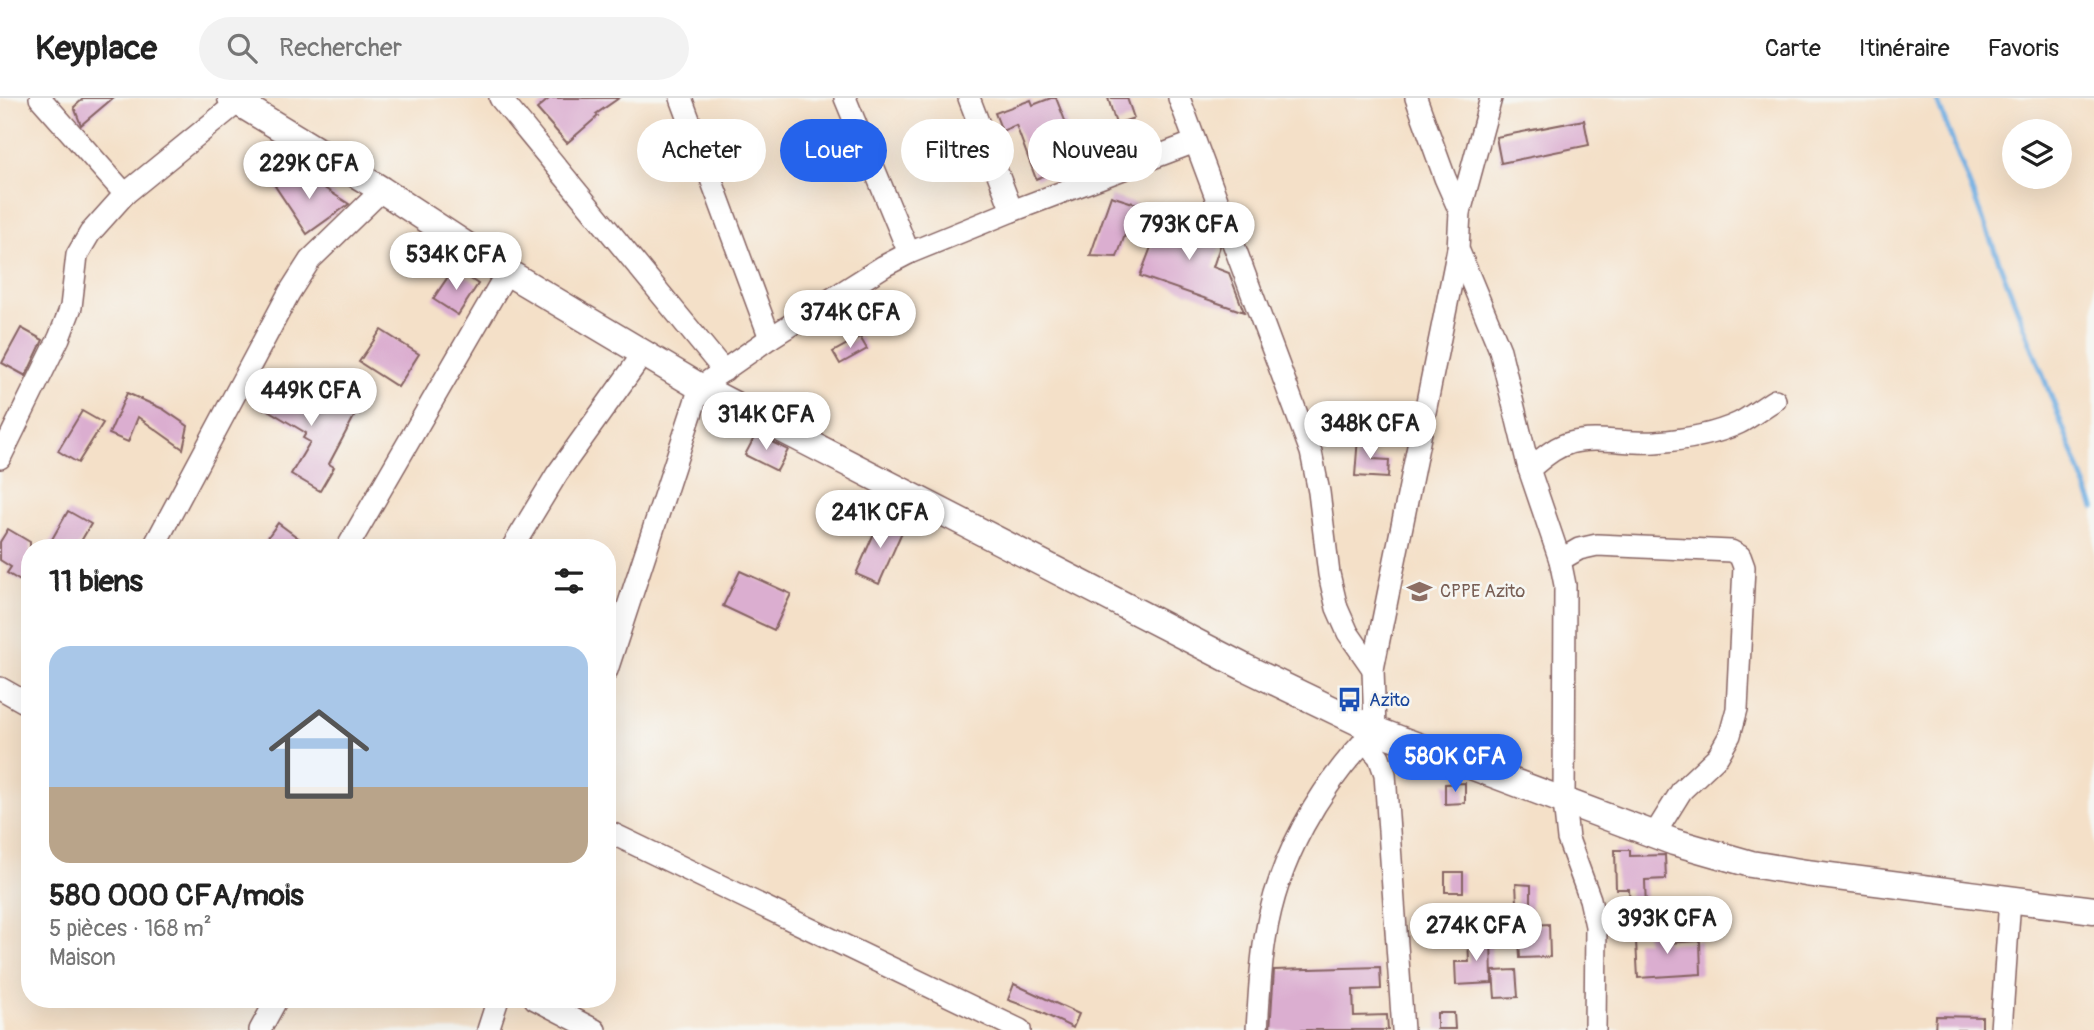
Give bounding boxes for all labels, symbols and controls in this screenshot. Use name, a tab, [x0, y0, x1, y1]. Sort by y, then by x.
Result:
search box	[199, 17, 689, 80]
text: Keyplace	[35, 28, 157, 69]
icon: search	[223, 29, 261, 67]
text: Rechercher	[279, 32, 402, 64]
text: Carte	[1765, 34, 1821, 63]
text: Itinéraire	[1859, 34, 1950, 63]
text: Favoris	[1988, 34, 2059, 63]
chip: Acheter	[637, 119, 766, 182]
chip: Louer	[780, 119, 887, 182]
chip: Filtres	[901, 119, 1014, 182]
chip: Nouveau	[1028, 119, 1162, 182]
map controls	[2002, 119, 2072, 189]
button: layers	[2002, 119, 2072, 189]
pin: 229K CFA	[237, 141, 381, 201]
text: 229K CFA	[259, 149, 359, 178]
pin: 793K CFA	[1117, 202, 1261, 262]
text: 793K CFA	[1140, 210, 1238, 239]
pin: 534K CFA	[384, 232, 528, 292]
text: 534K CFA	[406, 240, 506, 269]
pin: 374K CFA	[778, 290, 922, 350]
text: 374K CFA	[800, 298, 900, 327]
pin: 449K CFA	[239, 368, 383, 428]
text: 449K CFA	[261, 376, 361, 405]
pin: 314K CFA	[694, 392, 838, 452]
text: 314K CFA	[718, 400, 815, 429]
pin: 348K CFA	[1298, 402, 1442, 461]
text: 348K CFA	[1320, 409, 1420, 438]
pin: 241K CFA	[808, 490, 952, 550]
text: 241K CFA	[831, 498, 929, 527]
icon: filters	[550, 562, 588, 600]
text: 11 biens	[49, 563, 143, 600]
school or university icon: CPPE Azito	[1406, 577, 1434, 605]
place label: CPPE Azito	[1440, 580, 1526, 603]
bus stop icon: Azito	[1335, 686, 1363, 714]
place label: Azito	[1369, 689, 1410, 712]
icon: home	[256, 691, 382, 817]
pin: 580K CFA	[1383, 734, 1527, 794]
text: 580K CFA	[1404, 742, 1506, 771]
text: 580 000 CFA/mois	[49, 877, 304, 914]
pin: 393K CFA	[1595, 896, 1739, 956]
pin: 274K CFA	[1404, 904, 1548, 963]
text: 393K CFA	[1617, 904, 1717, 933]
text: 274K CFA	[1426, 911, 1526, 940]
text: 5 pièces · 168 m²	[49, 914, 212, 943]
text: Maison	[49, 943, 116, 972]

